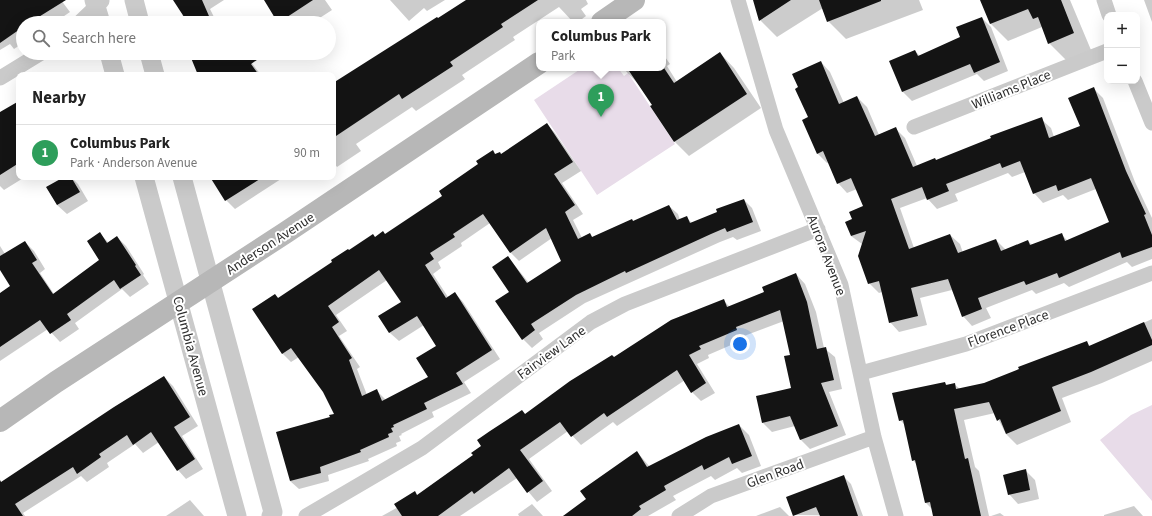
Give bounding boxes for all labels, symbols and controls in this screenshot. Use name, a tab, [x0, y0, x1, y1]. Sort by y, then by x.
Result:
map controls	[1104, 12, 1140, 84]
button: +	[1104, 12, 1140, 48]
search box	[16, 16, 336, 60]
popup	[536, 19, 666, 71]
text: Columbus Park	[551, 26, 651, 47]
icon: search	[30, 27, 52, 49]
text: Search here	[62, 28, 136, 49]
text: Park	[551, 47, 575, 65]
button: −	[1104, 48, 1140, 84]
street label: Williams Place	[969, 65, 1054, 115]
pin: 1	[588, 84, 614, 117]
text: Nearby	[32, 86, 86, 110]
text: Columbus Park	[70, 133, 170, 154]
text: 1	[42, 144, 48, 162]
text: 90 m	[294, 144, 320, 162]
text: Park · Anderson Avenue	[70, 154, 197, 172]
street label: Anderson Avenue	[222, 208, 319, 280]
street label: Aurora Avenue	[802, 212, 851, 299]
street label: Columbia Avenue	[167, 294, 213, 398]
street label: Florence Place	[965, 305, 1052, 353]
street label: Fairview Lane	[513, 321, 590, 385]
your location	[730, 334, 750, 354]
street label: Glen Road	[744, 454, 807, 494]

